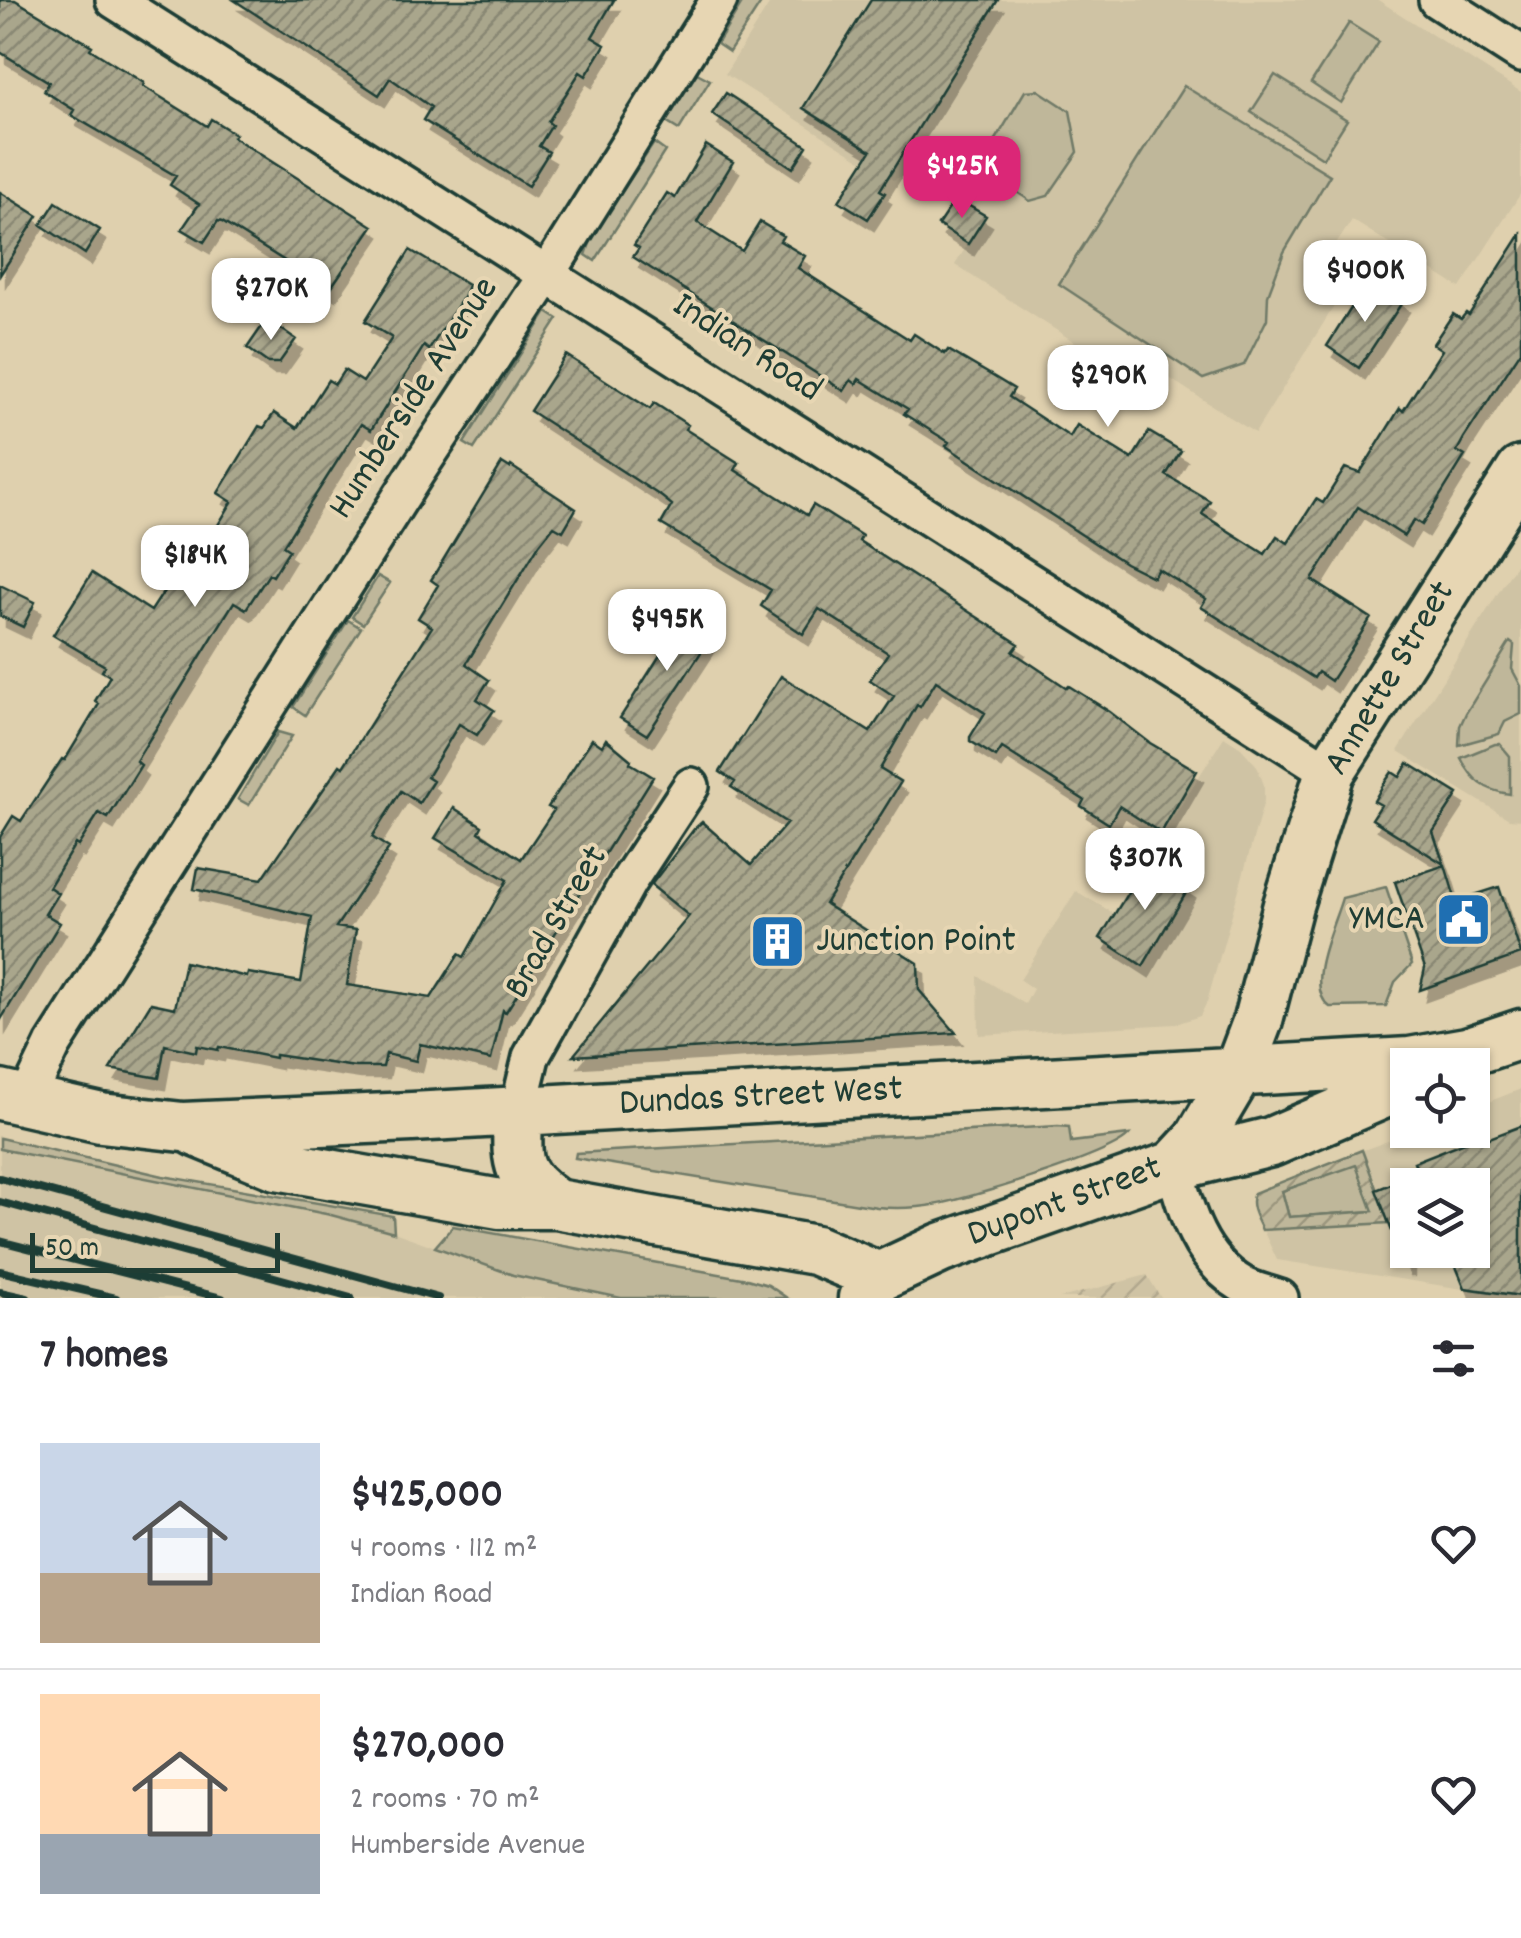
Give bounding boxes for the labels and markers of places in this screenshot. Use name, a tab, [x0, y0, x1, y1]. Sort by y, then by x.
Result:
pin: $425K	[892, 136, 1032, 221]
pin: $400K	[1295, 240, 1435, 325]
pin: $270K	[201, 258, 341, 343]
pin: $290K	[1038, 345, 1178, 430]
pin: $184K	[125, 525, 265, 610]
pin: $495K	[597, 589, 737, 674]
pin: $307K	[1075, 828, 1215, 913]
public building icon: YMCA	[1434, 890, 1494, 950]
place label: YMCA	[1349, 893, 1425, 948]
building icon: Junction Point	[747, 912, 807, 972]
place label: Junction Point	[816, 915, 1016, 970]

